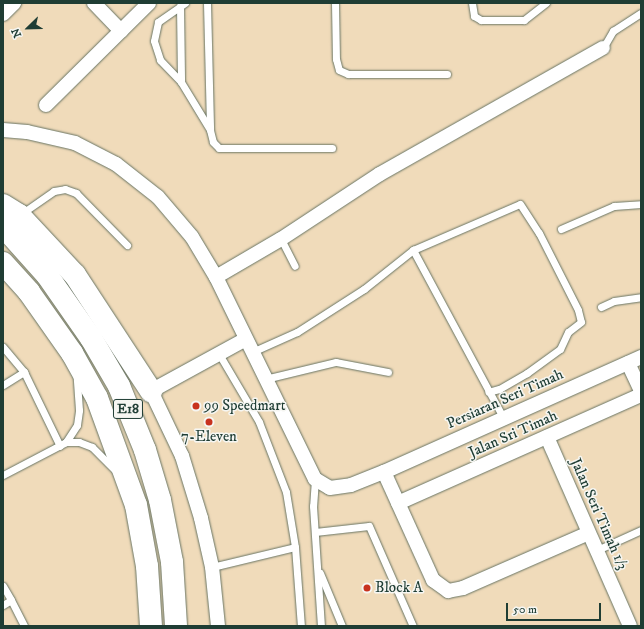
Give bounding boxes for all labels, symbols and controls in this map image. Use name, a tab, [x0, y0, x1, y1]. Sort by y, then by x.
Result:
north arrow	[8, 8, 48, 48]
text: N	[9, 26, 25, 40]
street label: Persiaran Seri Timah	[444, 365, 566, 433]
road number: E18	[112, 397, 144, 421]
place label: 99 Speedmart	[204, 397, 286, 415]
marker: 99 Speedmart	[191, 401, 201, 411]
street label: Jalan Sri Timah	[466, 406, 560, 462]
marker: 7-Eleven	[204, 417, 214, 427]
place label: 7-Eleven	[181, 428, 237, 446]
street label: Jalan Seri Timah 1/3	[566, 456, 632, 572]
place label: Block A	[375, 579, 423, 597]
marker: Block A	[362, 583, 372, 593]
scale bar	[508, 595, 603, 621]
text: 50 m	[513, 602, 537, 617]

